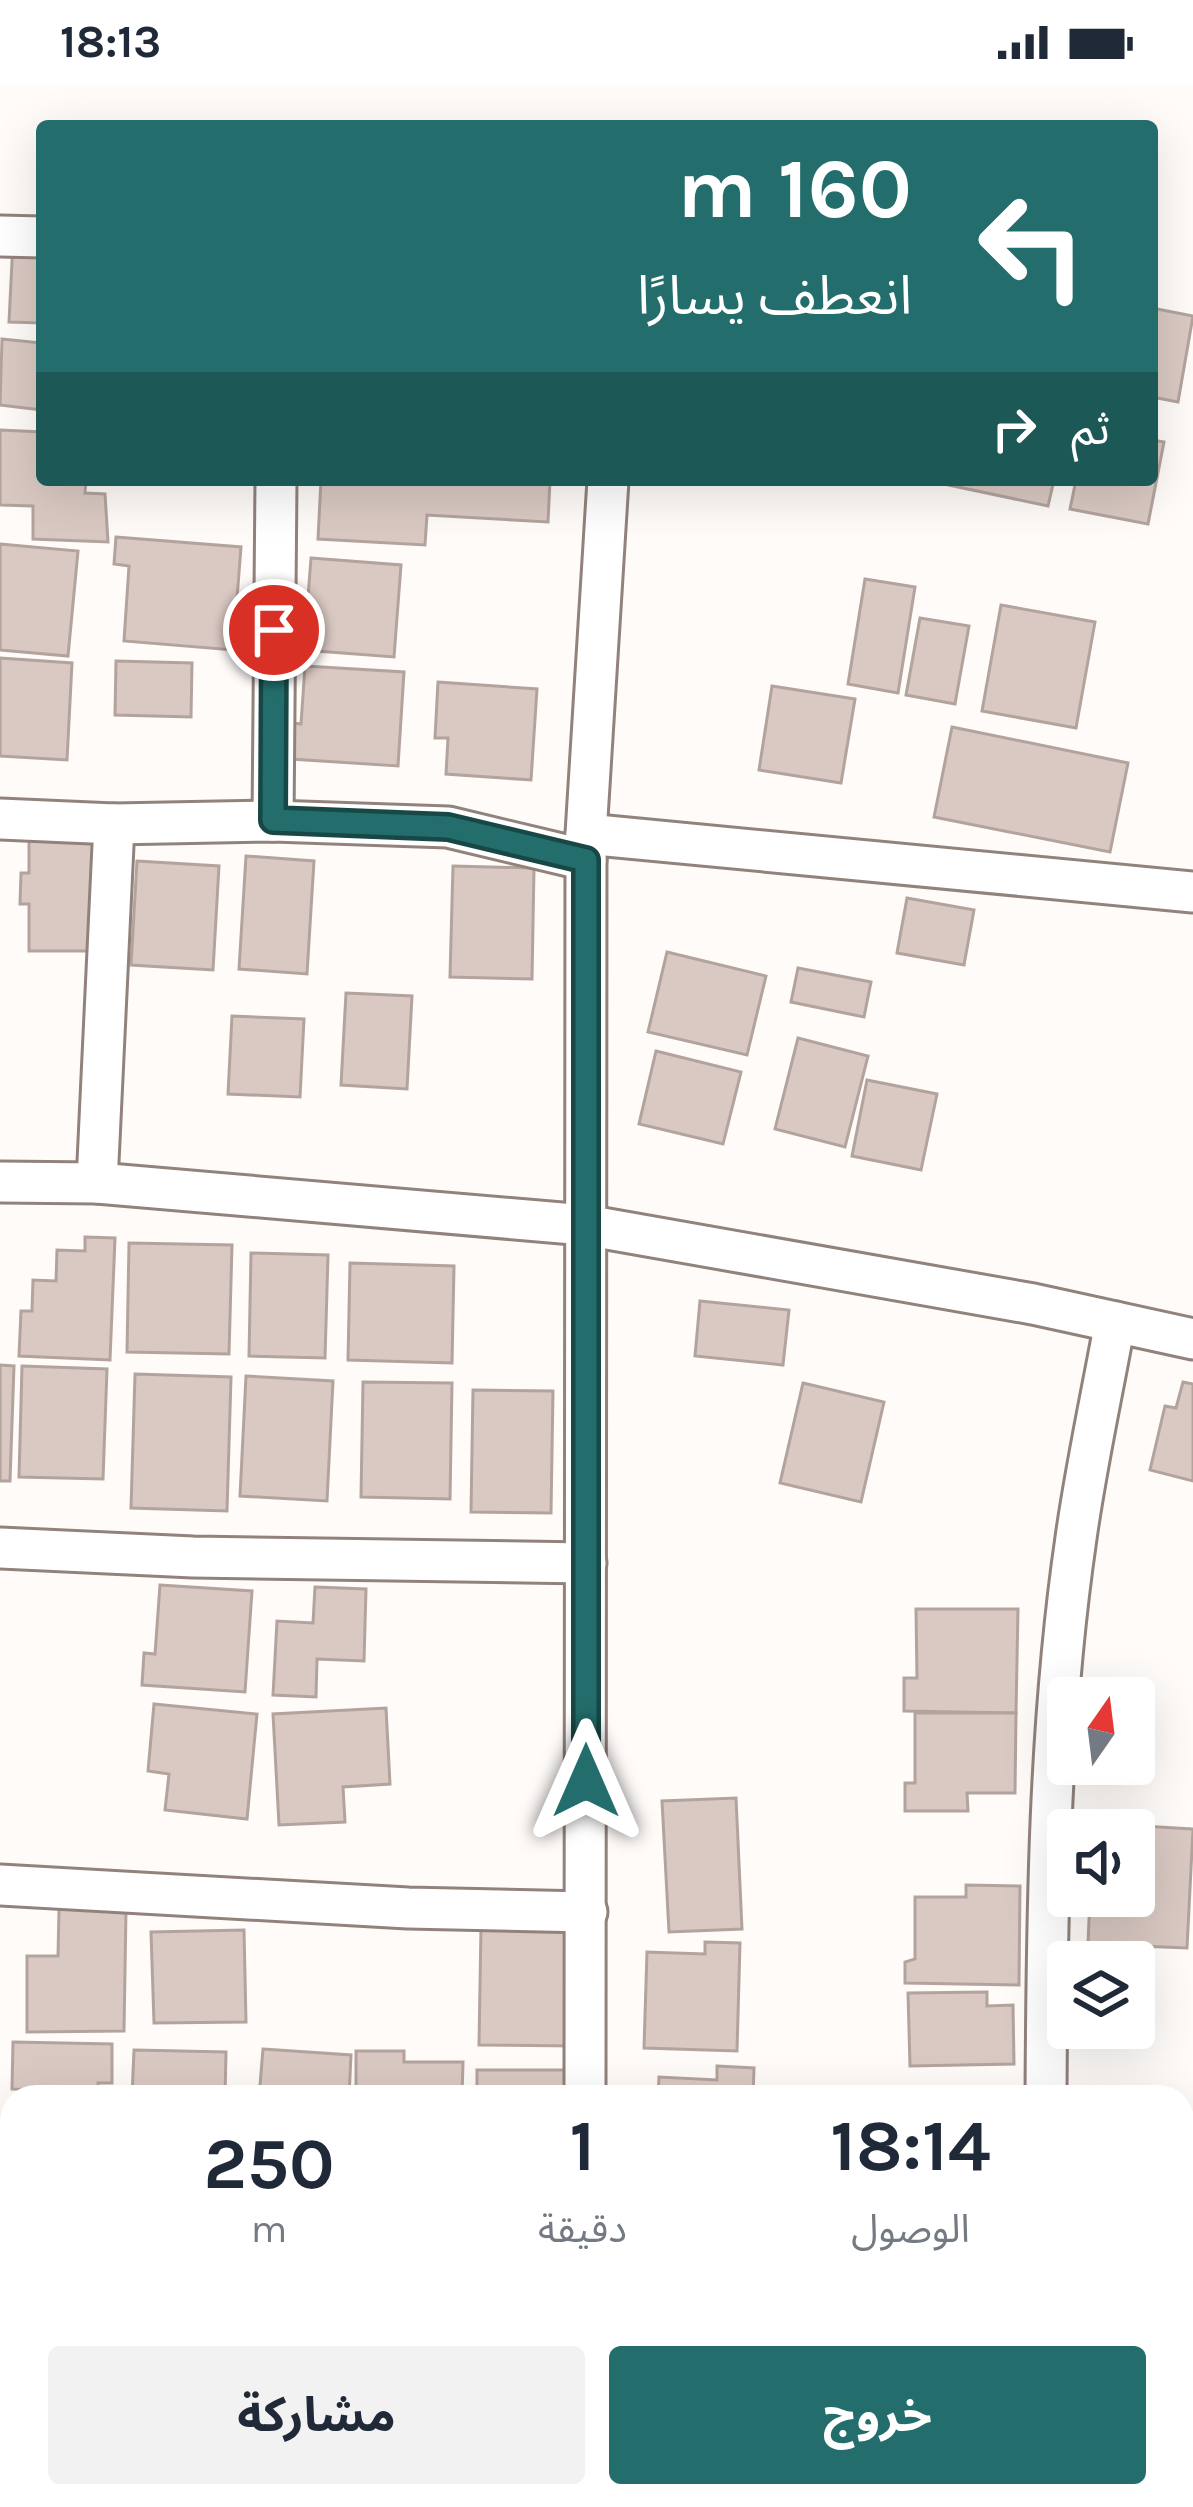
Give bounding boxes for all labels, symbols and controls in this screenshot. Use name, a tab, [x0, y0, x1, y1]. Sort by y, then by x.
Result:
text: 18:13	[60, 16, 161, 68]
text: 160 m	[677, 140, 912, 238]
icon: left	[954, 168, 1110, 324]
text: انعطف يسارًا	[637, 264, 912, 328]
icon: right	[981, 396, 1047, 462]
text: ثم	[1071, 403, 1110, 455]
pin	[223, 579, 325, 681]
icon: arrive	[241, 597, 307, 663]
north arrow	[1047, 1677, 1155, 1785]
map controls	[1047, 1677, 1155, 2049]
position arrow	[523, 1718, 649, 1844]
button: sound	[1047, 1809, 1155, 1917]
button: layers	[1047, 1941, 1155, 2049]
text: 1	[570, 2104, 595, 2188]
text: 18:14	[830, 2104, 991, 2188]
text: 250	[204, 2122, 335, 2206]
text: m	[251, 2206, 287, 2252]
text: دقيقة	[538, 2206, 627, 2252]
text: الوصول	[851, 2206, 970, 2252]
button: مشاركة	[48, 2346, 585, 2484]
button: خروج	[609, 2346, 1146, 2484]

